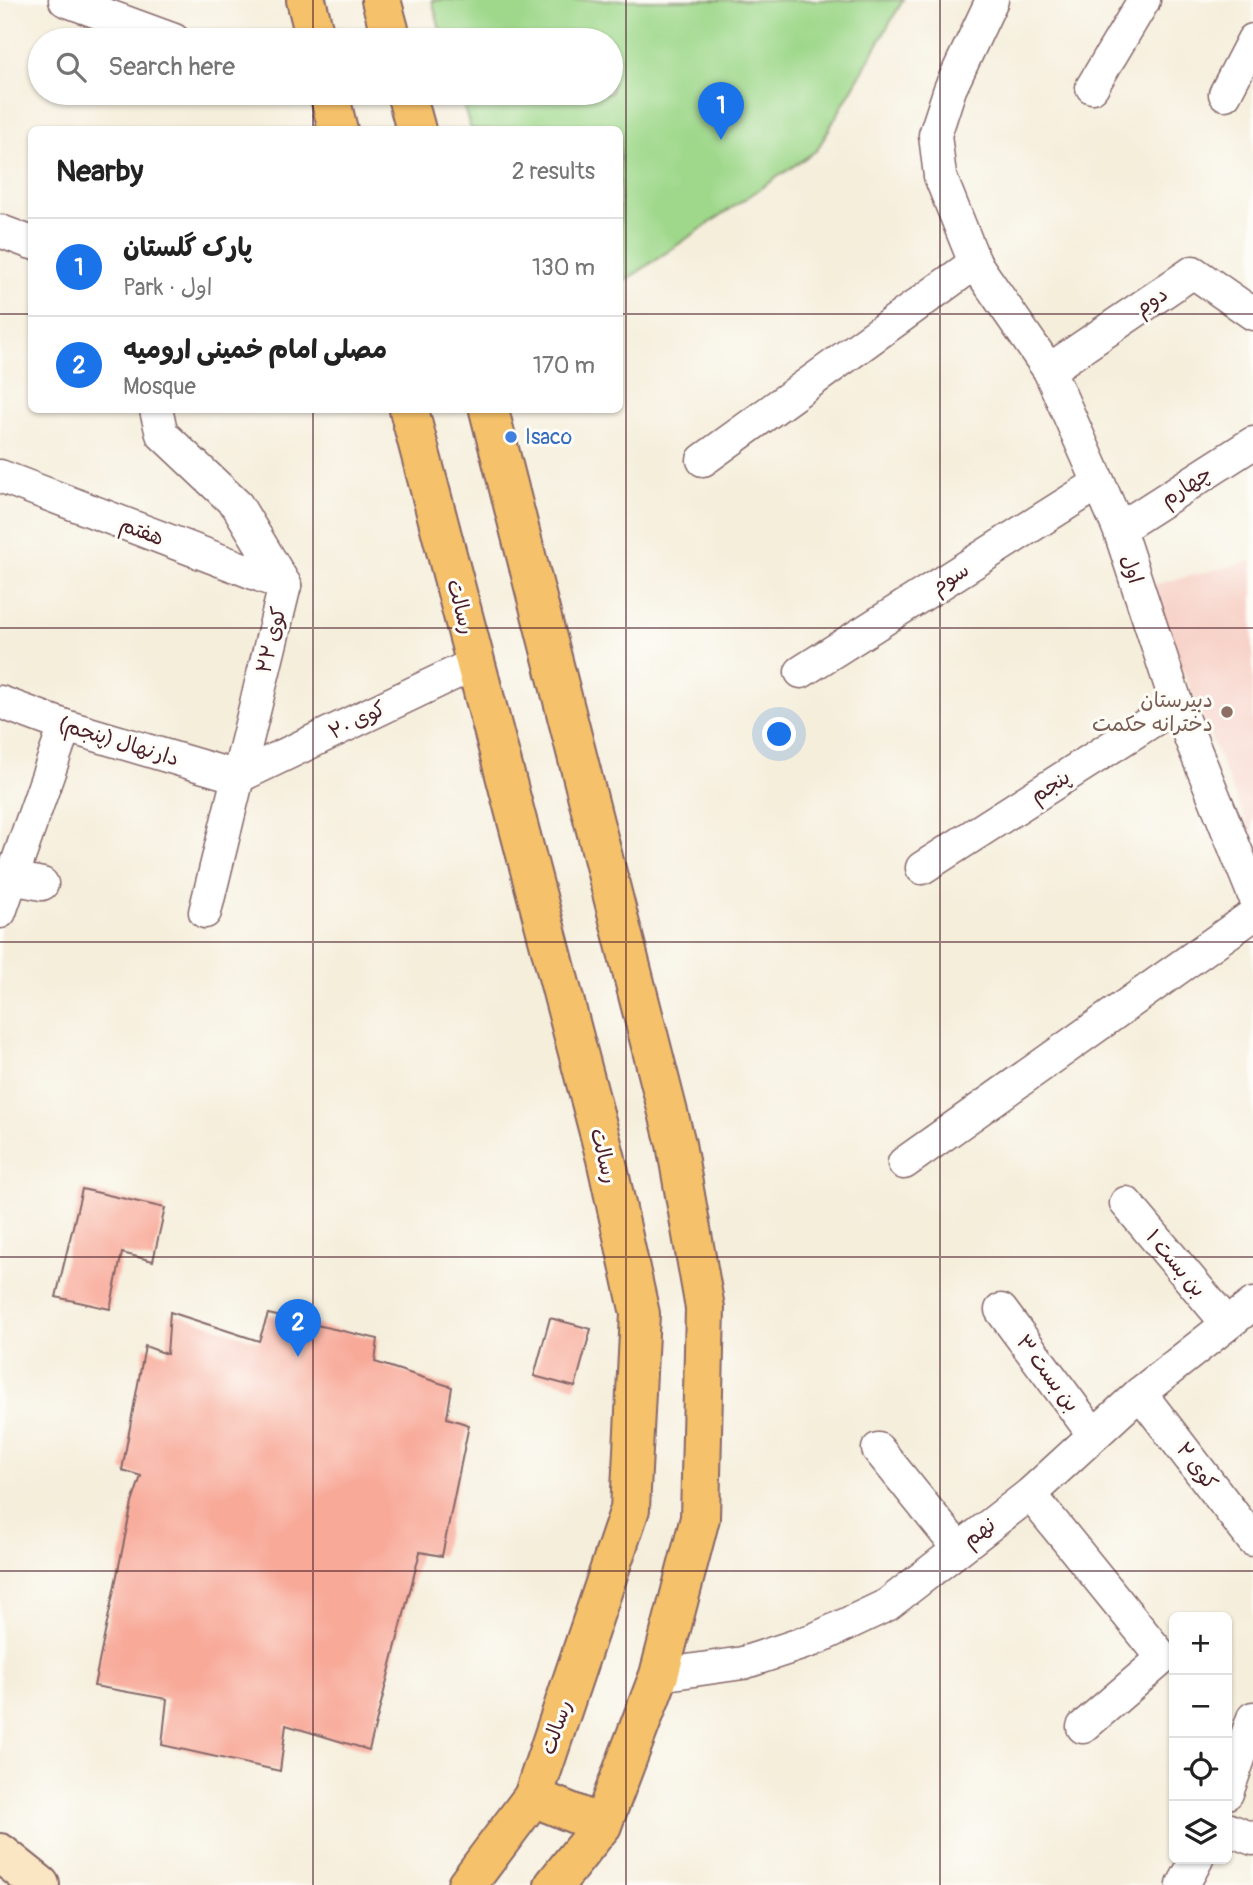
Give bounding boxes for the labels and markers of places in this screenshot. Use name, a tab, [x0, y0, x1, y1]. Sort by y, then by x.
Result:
pin: 1	[698, 82, 744, 140]
place label: Isaco	[525, 424, 572, 451]
marker: Isaco	[503, 429, 519, 445]
place label: دبیرستان دخترانه حکمت	[1092, 687, 1213, 738]
marker: دبیرستان دخترانه حکمت	[1219, 704, 1235, 720]
pin: 2	[275, 1299, 321, 1357]

